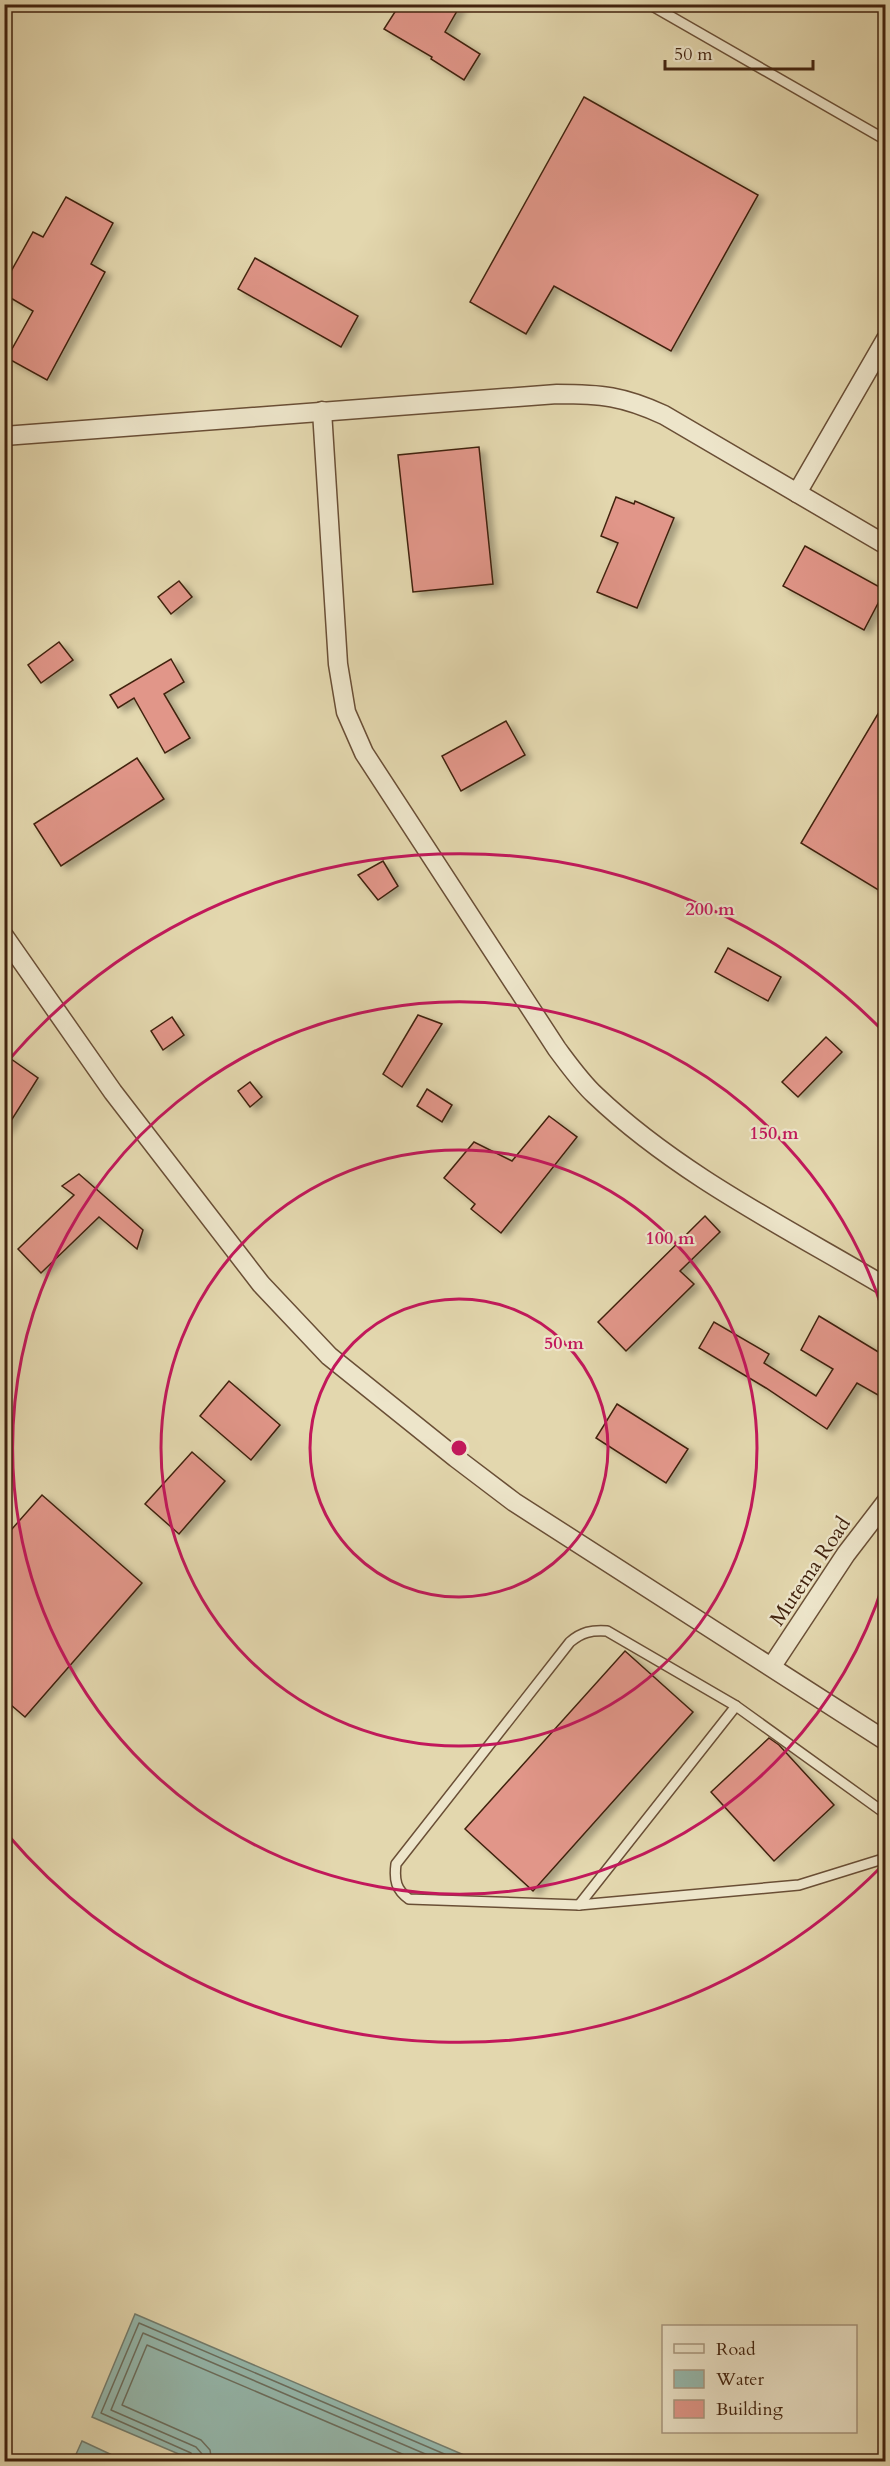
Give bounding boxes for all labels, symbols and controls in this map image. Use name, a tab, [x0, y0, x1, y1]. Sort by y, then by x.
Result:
scale bar	[665, 33, 814, 71]
text: 50 m	[674, 42, 713, 67]
text: 200 m	[685, 897, 735, 922]
text: 150 m	[749, 1121, 799, 1146]
text: 100 m	[645, 1226, 695, 1251]
text: 50 m	[544, 1331, 584, 1356]
centre of rings	[449, 1438, 469, 1458]
street label: Mutema Road	[763, 1511, 858, 1632]
legend	[662, 2325, 857, 2433]
text: Road	[716, 2337, 756, 2362]
text: Water	[715, 2367, 765, 2392]
text: Building	[716, 2397, 784, 2422]

